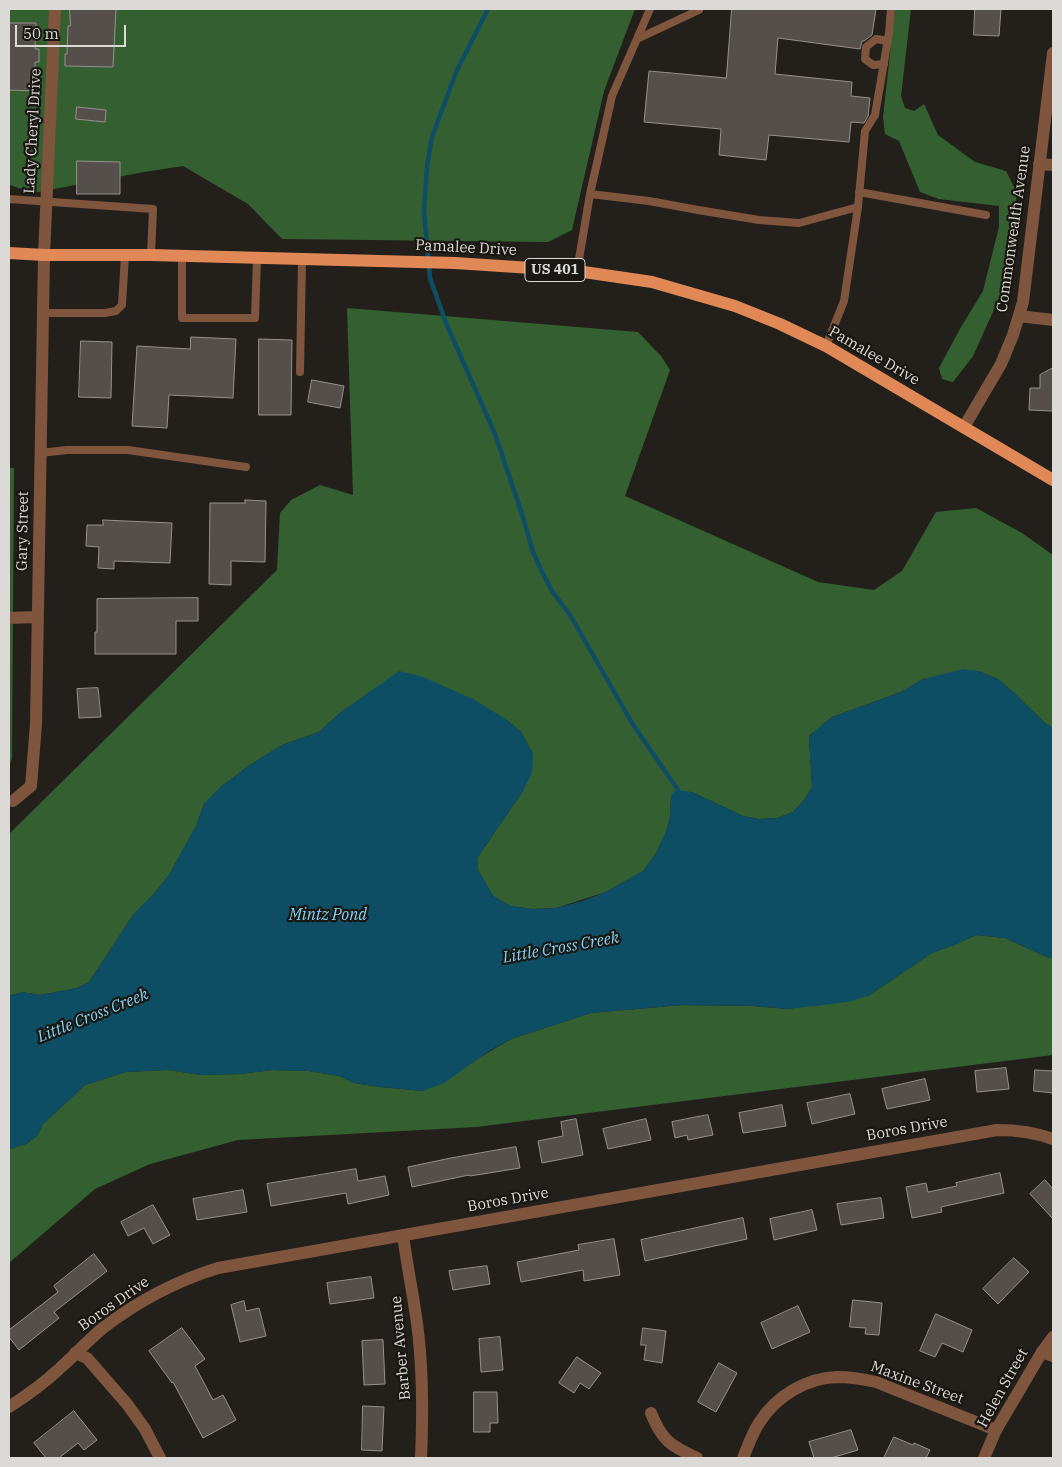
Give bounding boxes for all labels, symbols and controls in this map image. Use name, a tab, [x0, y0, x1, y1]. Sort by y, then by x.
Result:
scale bar	[18, 15, 129, 47]
text: 50 m	[23, 24, 59, 43]
street label: Lady Cheryl Drive	[21, 68, 45, 194]
street label: Commonwealth Avenue	[993, 145, 1035, 313]
street label: Pamalee Drive	[415, 236, 517, 260]
road number: US 401	[525, 258, 585, 282]
street label: Pamalee Drive	[825, 323, 923, 389]
street label: Gary Street	[13, 491, 33, 571]
water label: Mintz Pond	[289, 905, 367, 925]
water label: Little Cross Creek	[501, 928, 621, 968]
water label: Little Cross Creek	[35, 985, 151, 1047]
street label: Boros Drive	[865, 1113, 949, 1145]
street label: Boros Drive	[466, 1184, 550, 1216]
street label: Boros Drive	[75, 1273, 153, 1335]
street label: Barber Avenue	[387, 1295, 415, 1401]
street label: Helen Street	[974, 1345, 1032, 1431]
street label: Maxine Street	[868, 1358, 966, 1408]

